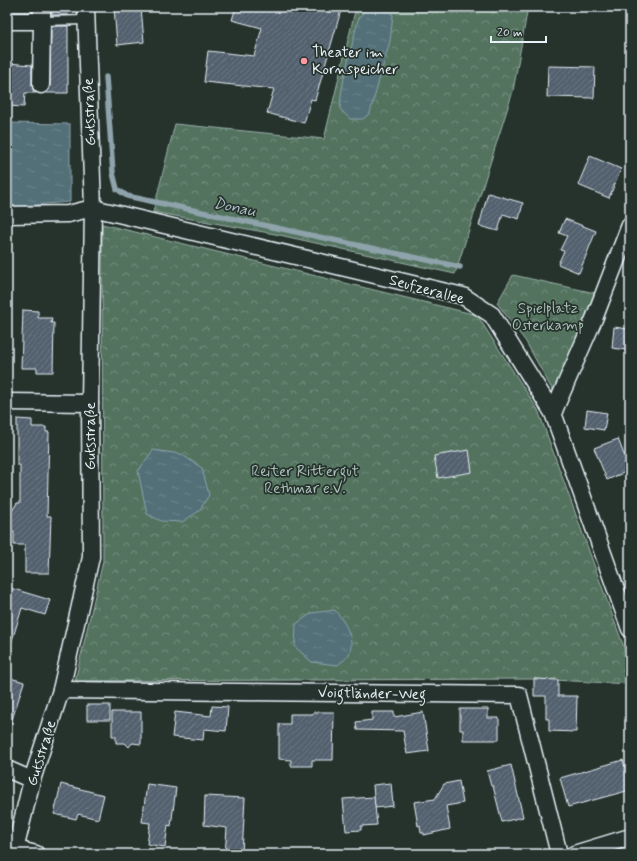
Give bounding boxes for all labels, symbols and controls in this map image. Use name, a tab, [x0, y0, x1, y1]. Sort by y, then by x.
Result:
scale bar	[491, 18, 546, 44]
text: 20 m	[497, 25, 523, 41]
place label: Theater im Kornspeicher	[312, 43, 398, 80]
marker: Theater im Kornspeicher	[299, 56, 309, 66]
street label: Gutsstraße	[79, 78, 101, 146]
water label: Donau	[211, 193, 258, 222]
street label: Seufzerallee	[387, 270, 467, 310]
park label: Spielplatz Osterkamp	[512, 299, 584, 336]
street label: Gutsstraße	[81, 402, 101, 470]
park label: Reiter Rittergut Rethmar e.V.	[251, 462, 359, 499]
street label: Voigtländer-Weg	[318, 683, 426, 706]
street label: Gutsstraße	[22, 718, 61, 789]

